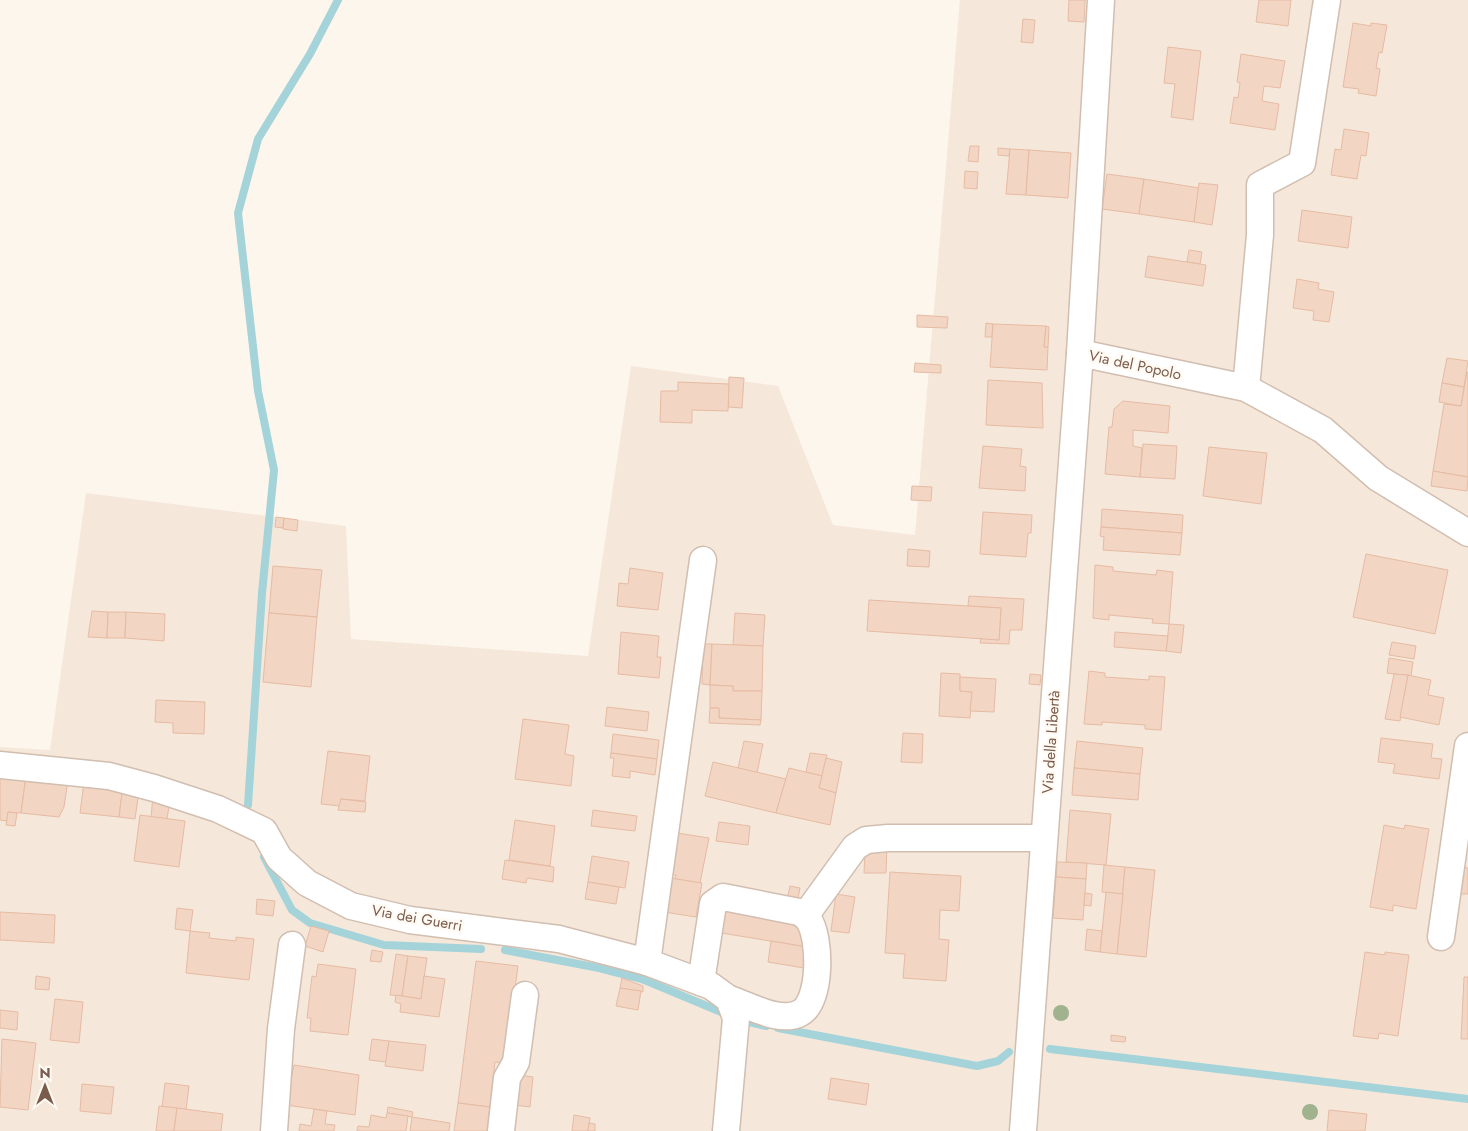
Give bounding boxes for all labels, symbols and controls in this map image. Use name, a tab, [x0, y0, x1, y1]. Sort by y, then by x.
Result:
street label: Via del Popolo	[1087, 344, 1183, 386]
street label: Via della Libertà	[1036, 690, 1066, 794]
street label: Via dei Guerri	[370, 899, 464, 937]
north arrow	[20, 1061, 70, 1111]
text: N	[39, 1063, 51, 1083]

